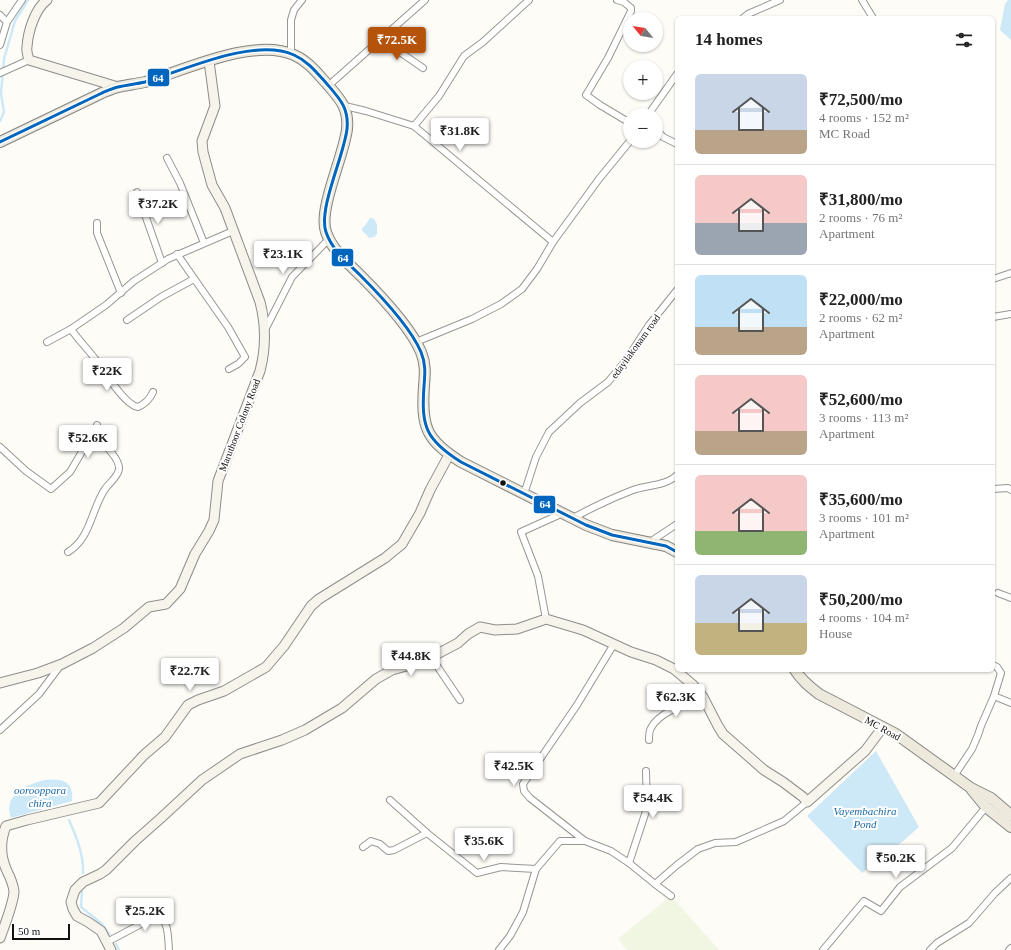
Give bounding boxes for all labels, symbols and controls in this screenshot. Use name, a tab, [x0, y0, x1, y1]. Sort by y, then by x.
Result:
north arrow	[623, 12, 663, 52]
map controls	[623, 12, 663, 148]
pin: ₹72.5K	[364, 27, 430, 61]
icon: filters	[953, 29, 975, 51]
text: 14 homes	[695, 30, 763, 49]
text: ₹72.5K	[377, 32, 417, 47]
button: +	[623, 60, 663, 100]
line badge: 64	[147, 68, 170, 87]
text: 64	[153, 72, 164, 84]
icon: home	[727, 90, 775, 138]
text: ₹72,500/mo	[819, 90, 903, 109]
button: −	[623, 108, 663, 148]
text: 4 rooms · 152 m²	[819, 110, 909, 125]
pin: ₹31.8K	[427, 118, 493, 152]
text: ₹31.8K	[440, 123, 480, 138]
text: MC Road	[819, 126, 870, 141]
text: ₹31,800/mo	[819, 190, 903, 209]
pin: ₹37.2K	[125, 191, 191, 225]
icon: home	[727, 191, 775, 239]
text: ₹37.2K	[138, 196, 178, 211]
text: 2 rooms · 76 m²	[819, 210, 902, 225]
text: Apartment	[819, 226, 875, 241]
pin: ₹23.1K	[250, 241, 316, 275]
text: ₹23.1K	[263, 246, 303, 261]
line badge: 64	[331, 248, 354, 267]
text: 64	[338, 252, 349, 264]
text: ₹22,000/mo	[819, 290, 903, 309]
icon: home	[727, 291, 775, 339]
text: 2 rooms · 62 m²	[819, 310, 902, 325]
street label: edayilakonam road	[609, 312, 662, 380]
text: Apartment	[819, 326, 875, 341]
pin: ₹22K	[83, 358, 131, 392]
text: ₹22K	[92, 363, 122, 378]
street label: Maruthoor Colony Road	[217, 377, 262, 473]
text: ₹52,600/mo	[819, 390, 903, 409]
icon: home	[727, 391, 775, 439]
text: 3 rooms · 113 m²	[819, 410, 908, 425]
pin: ₹52.6K	[55, 425, 121, 459]
text: Apartment	[819, 426, 875, 441]
text: ₹52.6K	[68, 430, 108, 445]
unlabelled marker	[498, 478, 508, 488]
text: ₹35,600/mo	[819, 490, 903, 509]
icon: home	[727, 491, 775, 539]
line badge: 64	[533, 495, 556, 514]
text: 64	[540, 498, 551, 510]
text: 3 rooms · 101 m²	[819, 510, 909, 525]
text: Apartment	[819, 526, 875, 541]
text: ₹50,200/mo	[819, 590, 903, 609]
icon: home	[727, 591, 775, 639]
text: 4 rooms · 104 m²	[819, 610, 909, 625]
text: House	[819, 626, 852, 641]
pin: ₹44.8K	[378, 643, 444, 677]
text: ₹44.8K	[391, 648, 431, 663]
pin: ₹22.7K	[157, 658, 223, 692]
text: ₹22.7K	[170, 663, 210, 678]
pin: ₹62.3K	[643, 684, 709, 718]
text: ₹62.3K	[656, 689, 696, 704]
street label: MC Road	[863, 714, 903, 743]
pin: ₹42.5K	[481, 753, 547, 787]
text: ₹42.5K	[494, 758, 534, 773]
water label: oorooppara chira	[14, 784, 67, 809]
pin: ₹54.4K	[620, 785, 686, 819]
text: ₹54.4K	[633, 790, 673, 805]
water label: Vayembachira Pond	[834, 805, 897, 830]
pin: ₹35.6K	[451, 828, 517, 862]
text: ₹35.6K	[464, 833, 504, 848]
pin: ₹50.2K	[863, 845, 929, 879]
text: ₹50.2K	[876, 850, 916, 865]
pin: ₹25.2K	[112, 898, 178, 932]
text: ₹25.2K	[125, 903, 165, 918]
scale bar	[12, 922, 70, 941]
text: 50 m	[18, 925, 40, 937]

